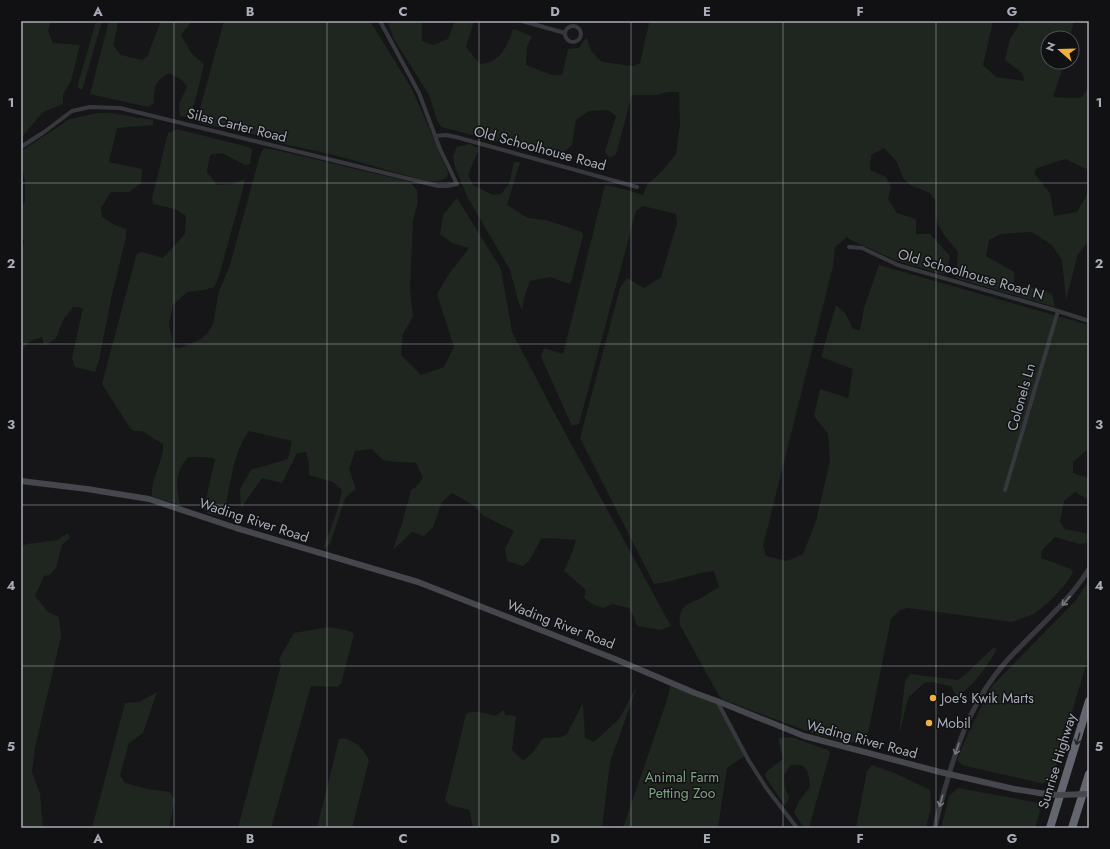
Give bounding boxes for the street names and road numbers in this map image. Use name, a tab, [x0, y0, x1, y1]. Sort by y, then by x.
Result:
street label: Silas Carter Road	[185, 103, 289, 147]
street label: Old Schoolhouse Road	[472, 121, 608, 175]
street label: Old Schoolhouse Road N	[896, 244, 1046, 304]
street label: Colonels Ln	[1002, 361, 1040, 433]
street label: Wading River Road	[197, 493, 311, 547]
street label: Wading River Road	[504, 594, 618, 654]
street label: Sunrise Highway	[1033, 710, 1081, 811]
street label: Wading River Road	[804, 715, 920, 763]

